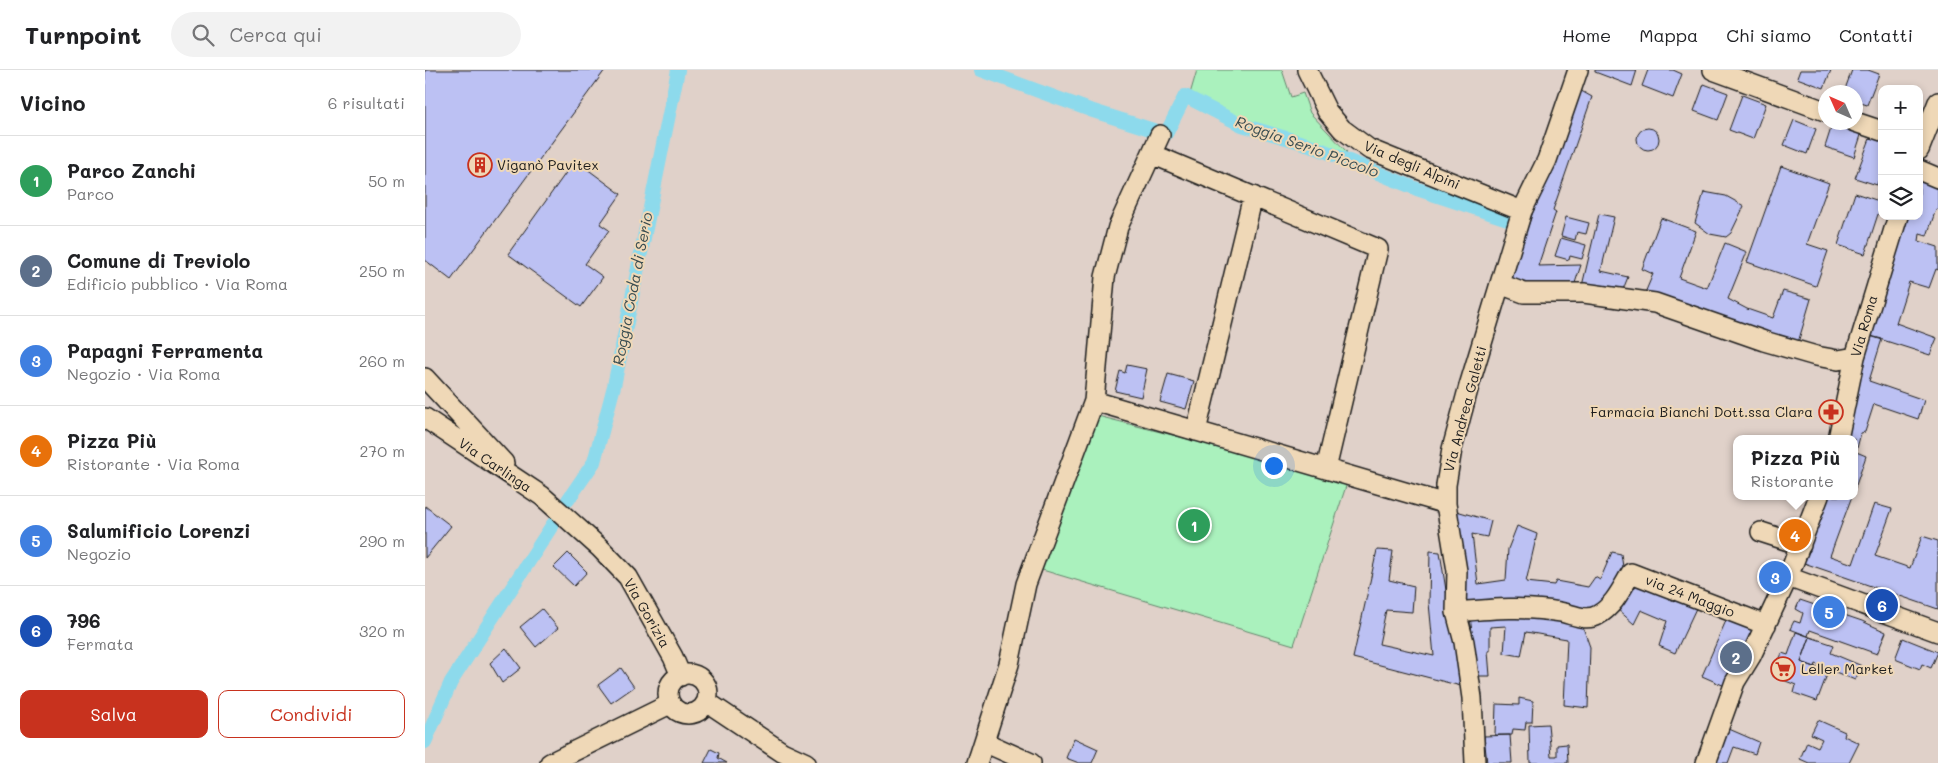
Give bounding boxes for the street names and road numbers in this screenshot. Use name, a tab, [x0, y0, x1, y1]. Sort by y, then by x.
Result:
street label: Via degli Alpini	[1361, 136, 1463, 193]
street label: Via Roma	[1846, 293, 1881, 359]
street label: Via Andrea Galetti	[1439, 344, 1490, 474]
street label: Via Carlinga	[455, 433, 536, 496]
street label: via 24 Maggio	[1643, 570, 1738, 621]
street label: Via Gorizia	[620, 575, 675, 651]

